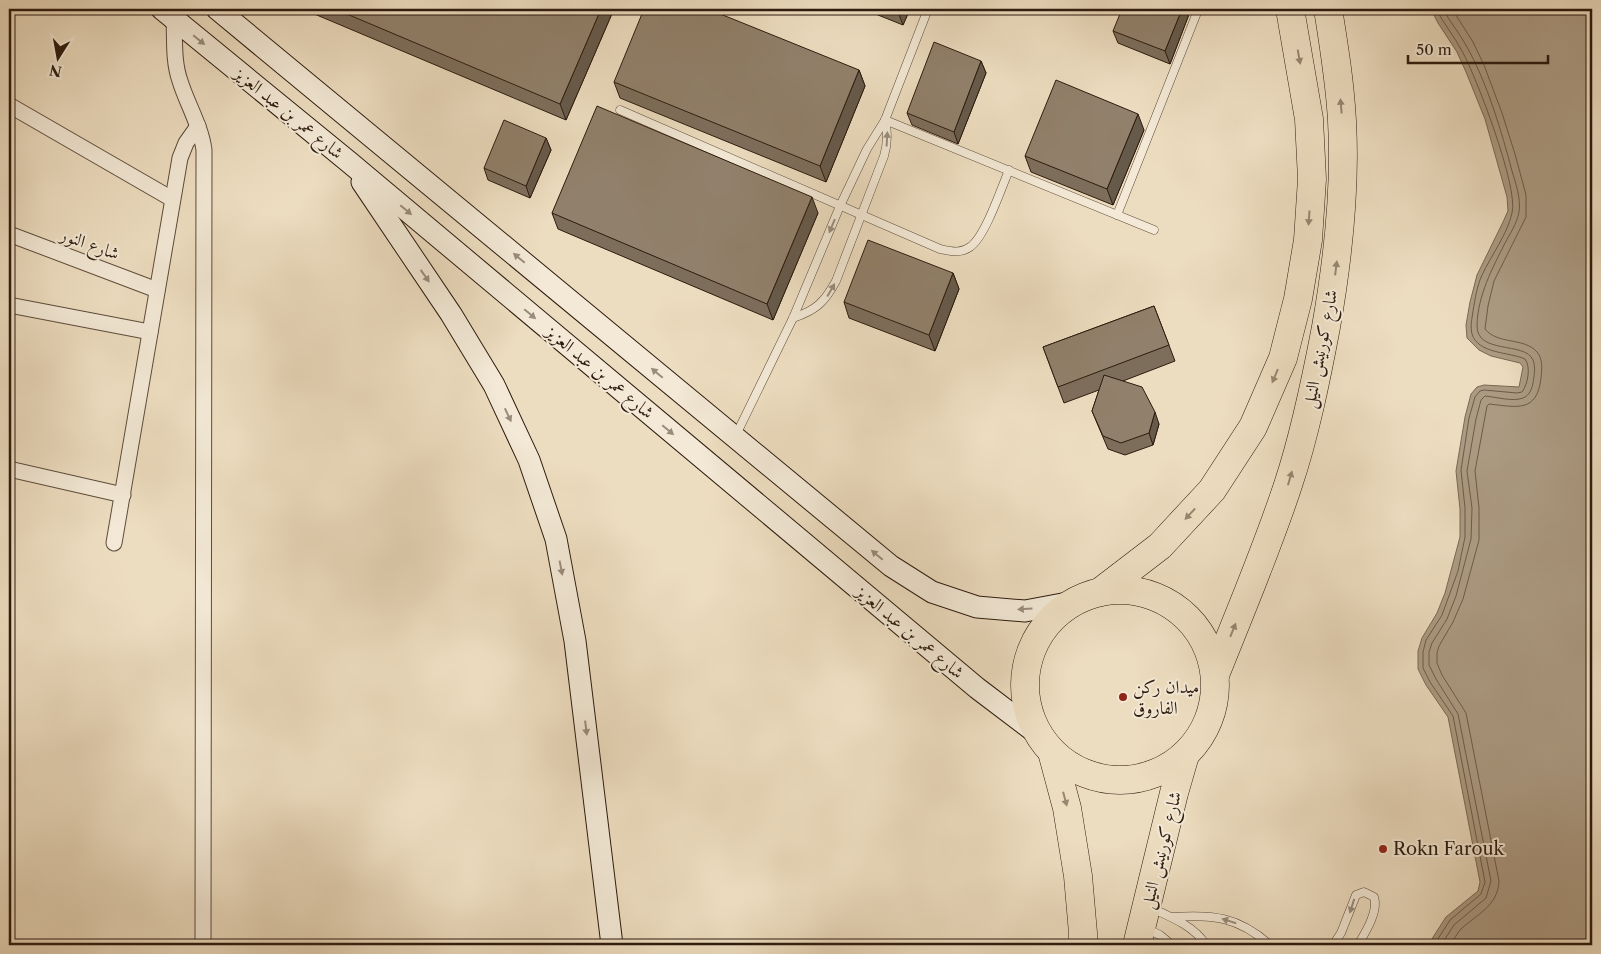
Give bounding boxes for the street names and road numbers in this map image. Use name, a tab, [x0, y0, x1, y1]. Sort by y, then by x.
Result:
street label: شارع عمر بن عبد العزيز	[226, 61, 348, 167]
street label: شارع النور	[54, 223, 122, 269]
street label: شارع كورنيش النيل	[1298, 288, 1346, 411]
street label: شارع عمر بن عبد العزيز	[537, 319, 658, 427]
street label: شارع عمر بن عبد العزيز	[847, 579, 968, 687]
street label: شارع كورنيش النيل	[1136, 789, 1190, 912]

